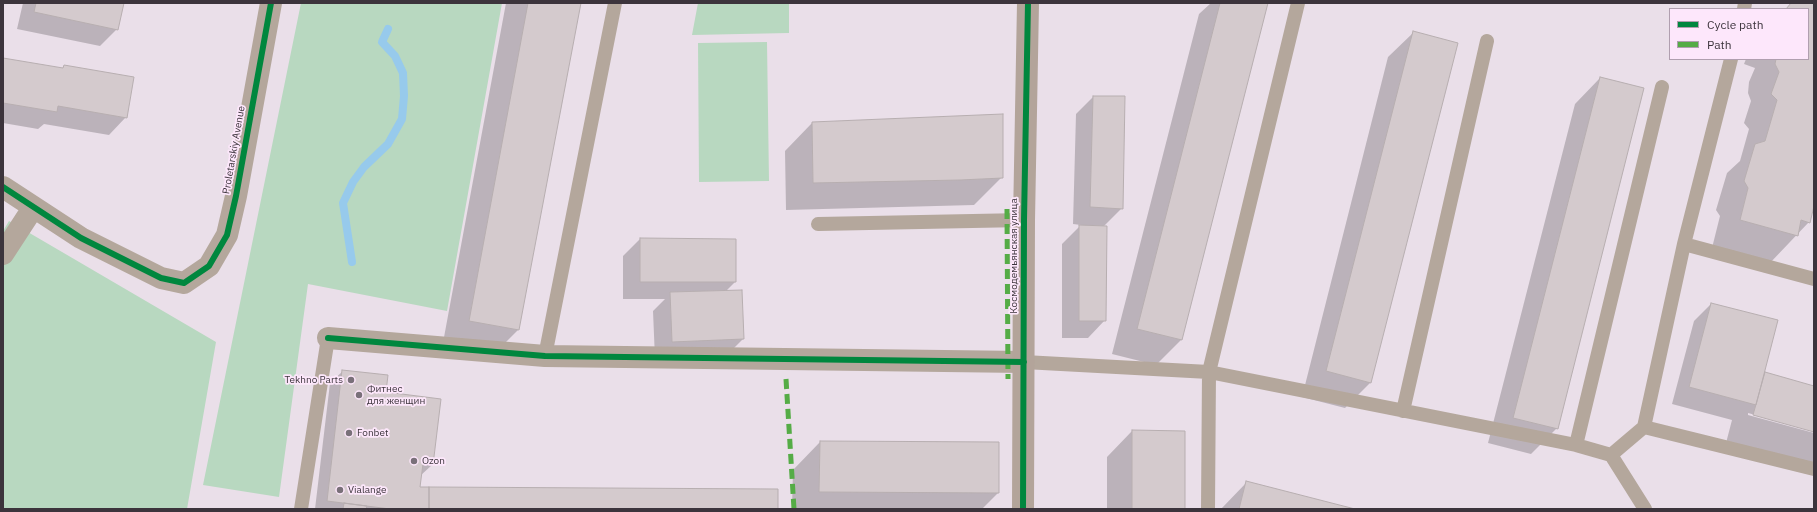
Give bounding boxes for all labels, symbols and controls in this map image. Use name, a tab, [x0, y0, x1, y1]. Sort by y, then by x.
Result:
legend	[1669, 8, 1809, 60]
text: Cycle path	[1707, 17, 1764, 32]
text: Path	[1707, 37, 1732, 52]
street label: Proletarskiy Avenue	[220, 105, 248, 195]
street label: Космодемьянская улица	[1008, 198, 1020, 314]
place label: Tekhno Parts	[284, 374, 343, 386]
marker: Tekhno Parts	[346, 375, 356, 385]
place label: Фитнес для женщин	[367, 383, 425, 406]
marker: Фитнес для женщин	[354, 390, 364, 400]
place label: Fonbet	[357, 427, 388, 439]
marker: Fonbet	[344, 428, 354, 438]
place label: Ozon	[422, 455, 445, 467]
marker: Ozon	[409, 456, 419, 466]
place label: Vialange	[348, 484, 386, 496]
marker: Vialange	[335, 485, 345, 495]

